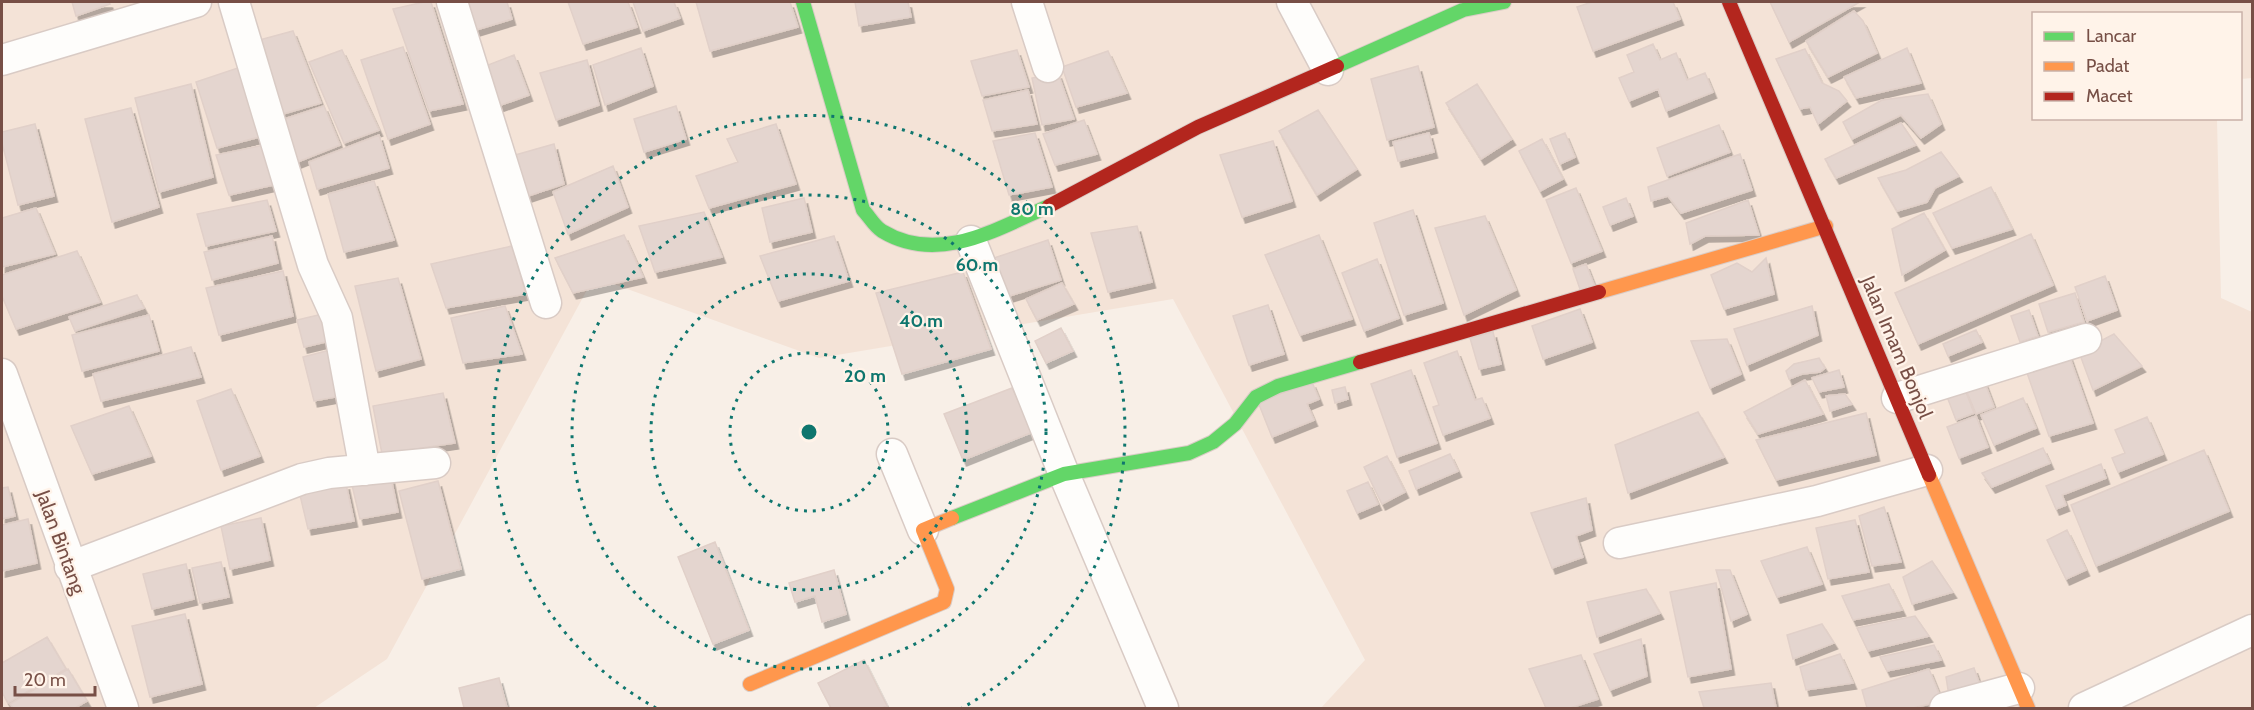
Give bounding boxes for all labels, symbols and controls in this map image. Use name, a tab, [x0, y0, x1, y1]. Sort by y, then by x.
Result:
legend	[2032, 12, 2242, 120]
text: Lancar	[2086, 25, 2137, 47]
text: Padat	[2086, 55, 2129, 77]
text: Macet	[2086, 85, 2132, 107]
text: 80 m	[1010, 198, 1054, 220]
text: 60 m	[956, 254, 998, 276]
street label: Jalan Imam Bonjol	[1856, 271, 1938, 422]
text: 40 m	[899, 310, 943, 332]
text: 20 m	[844, 365, 886, 387]
centre of rings	[799, 422, 819, 442]
street label: Jalan Bintang	[31, 486, 91, 598]
scale bar	[15, 659, 94, 697]
text: 20 m	[24, 669, 66, 691]

